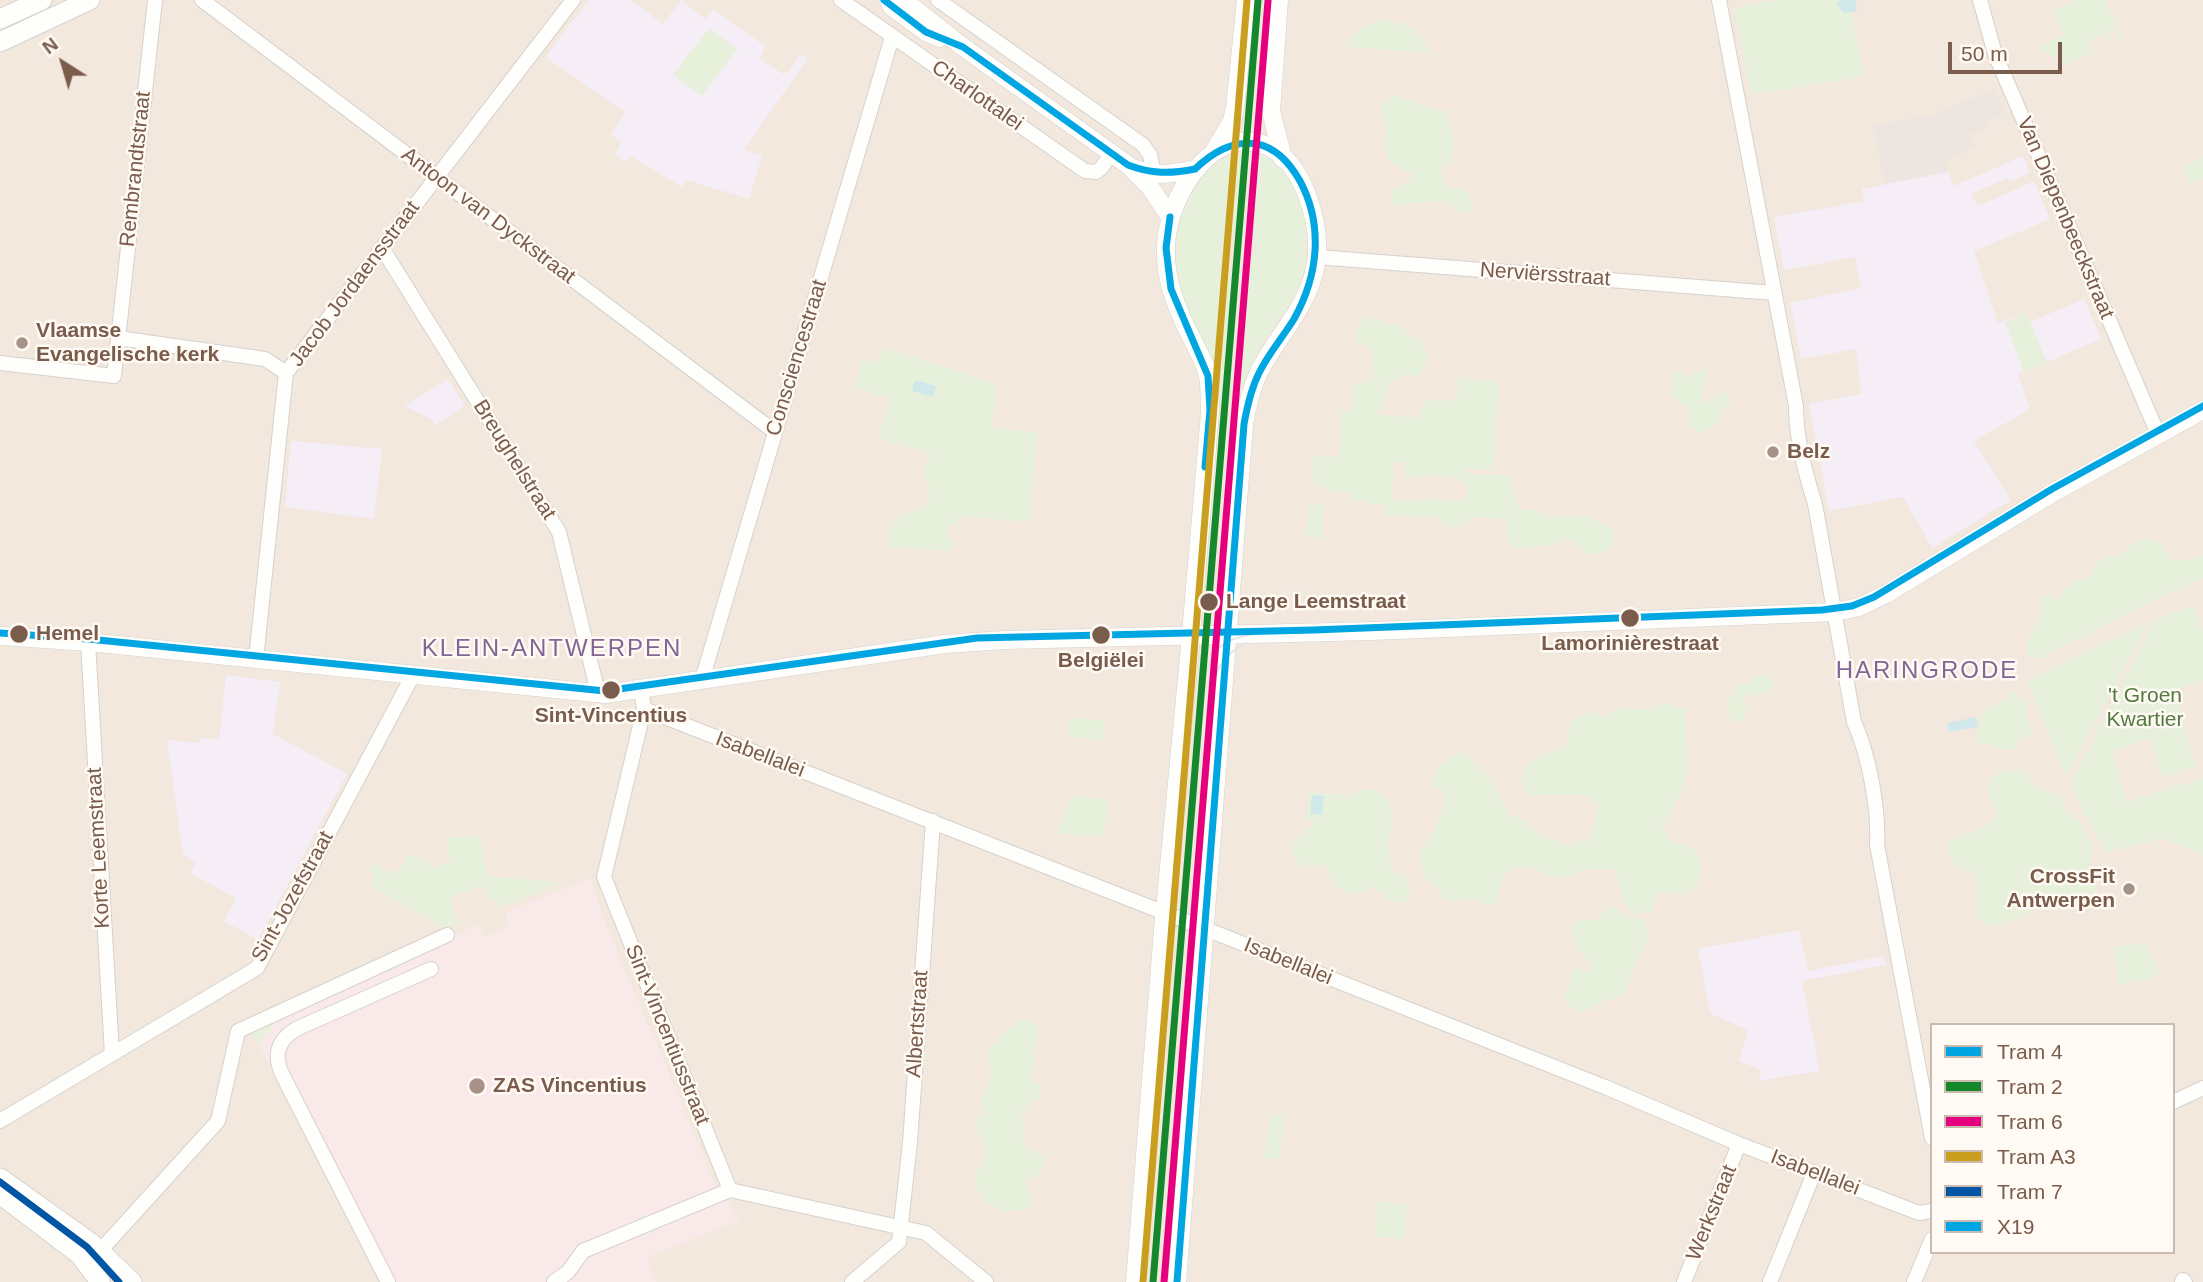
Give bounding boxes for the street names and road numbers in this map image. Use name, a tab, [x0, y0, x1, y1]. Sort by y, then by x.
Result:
street label: Charlottalei	[926, 55, 1028, 137]
street label: Rembrandtstraat	[115, 90, 157, 248]
street label: Van Diepenbeeckstraat	[2011, 113, 2119, 323]
street label: Antoon van Dyckstraat	[396, 142, 580, 290]
street label: Jacob Jordaensstraat	[285, 196, 425, 372]
street label: Nerviërsstraat	[1479, 258, 1611, 292]
street label: Consciencestraat	[761, 277, 833, 439]
street label: Breughelstraat	[467, 395, 561, 525]
street label: Isabellalei	[712, 727, 808, 783]
street label: Korte Leemstraat	[82, 767, 116, 929]
street label: Sint-Jozefstraat	[247, 827, 339, 967]
street label: Isabellalei	[1240, 933, 1336, 991]
street label: Sint-Vincentiusstraat	[619, 941, 715, 1129]
street label: Albertstraat	[902, 970, 934, 1078]
street label: Isabellalei	[1767, 1145, 1863, 1201]
street label: Werkstraat	[1681, 1161, 1743, 1265]

